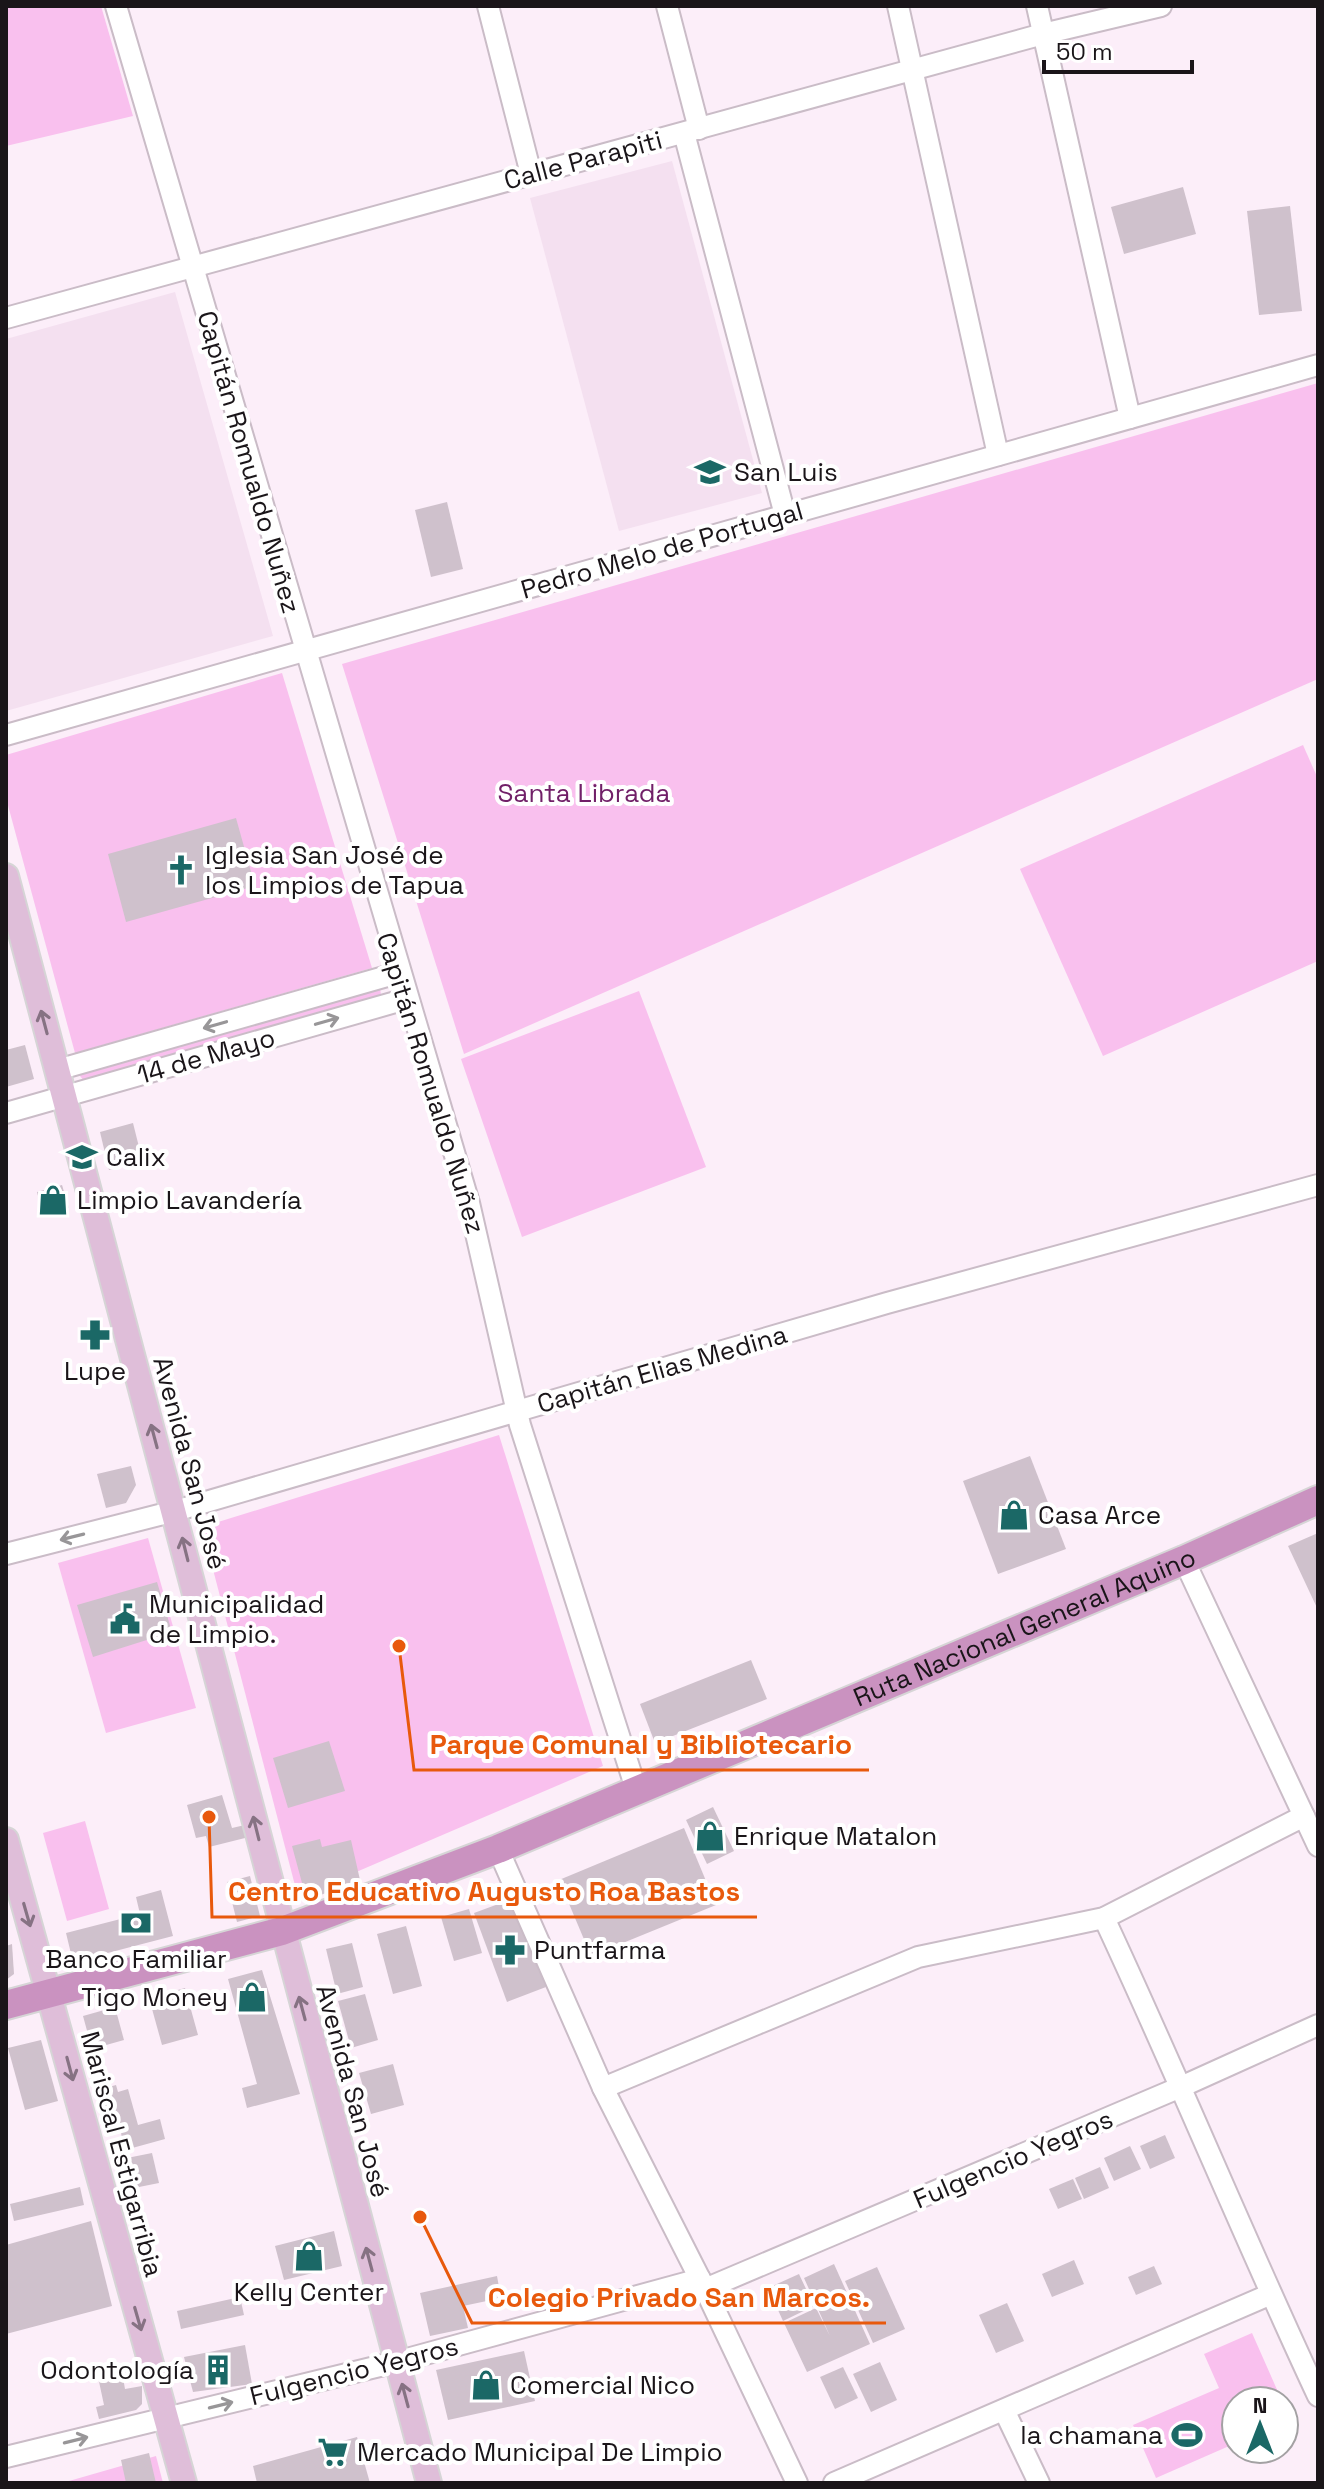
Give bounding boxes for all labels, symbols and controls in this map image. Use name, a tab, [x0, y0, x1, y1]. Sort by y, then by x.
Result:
scale bar	[1044, 24, 1192, 74]
text: 50 m	[1056, 36, 1113, 67]
street label: Calle Parapiti	[500, 123, 666, 197]
street label: Capitán Romualdo Nuñez	[189, 307, 309, 617]
school or university icon: San Luis	[693, 455, 727, 489]
place label: San Luis	[734, 455, 838, 489]
street label: Pedro Melo de Portugal	[517, 493, 807, 607]
park label: Santa Librada	[498, 776, 671, 810]
place label: Iglesia San José de los Limpios de Tapua	[205, 838, 464, 902]
church icon: Iglesia San José de los Limpios de Tapua	[164, 853, 198, 887]
street label: Capitán Romualdo Nuñez	[369, 928, 493, 1238]
one-way arrow	[36, 1010, 51, 1036]
one-way arrow	[314, 1013, 339, 1028]
one-way arrow	[203, 1018, 229, 1033]
street label: 14 de Mayo	[133, 1020, 279, 1092]
school or university icon: Calix	[65, 1140, 99, 1174]
place label: Calix	[106, 1140, 166, 1174]
shop icon: Limpio Lavandería	[36, 1183, 70, 1217]
place label: Limpio Lavandería	[77, 1183, 302, 1217]
street label: Capitán Elias Medina	[533, 1317, 791, 1421]
pharmacy icon: Lupe	[78, 1318, 112, 1352]
street label: Avenida San José	[145, 1353, 235, 1573]
place label: Lupe	[64, 1354, 126, 1388]
one-way arrow	[146, 1423, 161, 1449]
shop icon: Casa Arce	[997, 1498, 1031, 1532]
place label: Casa Arce	[1038, 1498, 1161, 1532]
one-way arrow	[60, 1531, 86, 1546]
one-way arrow	[176, 1537, 191, 1563]
street label: Ruta Nacional General Aquino	[848, 1540, 1201, 1714]
place label: Municipalidad de Limpio.	[149, 1587, 324, 1651]
public building icon: Municipalidad de Limpio.	[108, 1602, 142, 1636]
callout: Parque Comunal y Bibliotecario	[414, 1718, 869, 1770]
text: Parque Comunal y Bibliotecario	[430, 1726, 852, 1762]
one-way arrow	[247, 1816, 262, 1842]
shop icon: Enrique Matalon	[693, 1819, 727, 1853]
place label: Enrique Matalon	[734, 1819, 937, 1853]
callout: Centro Educativo Augusto Roa Bastos	[212, 1865, 757, 1917]
text: Centro Educativo Augusto Roa Bastos	[228, 1873, 740, 1909]
one-way arrow	[20, 1901, 35, 1927]
bank icon: Banco Familiar	[119, 1906, 153, 1940]
pharmacy icon: Puntfarma	[493, 1933, 527, 1967]
place label: Puntfarma	[534, 1933, 666, 1967]
place label: Banco Familiar	[45, 1942, 227, 1976]
place label: Tigo Money	[81, 1980, 228, 2014]
shop icon: Tigo Money	[235, 1980, 269, 2014]
street label: Avenida San José	[308, 1981, 398, 2201]
one-way arrow	[294, 1995, 309, 2021]
street label: Mariscal Estigarribia	[73, 2027, 171, 2281]
one-way arrow	[63, 2055, 78, 2081]
street label: Fulgencio Yegros	[908, 2102, 1118, 2216]
shop icon: Kelly Center	[292, 2239, 326, 2273]
one-way arrow	[360, 2247, 375, 2272]
callout: Colegio Privado San Marcos.	[472, 2271, 886, 2323]
place label: Kelly Center	[234, 2275, 384, 2309]
text: Colegio Privado San Marcos.	[488, 2279, 870, 2315]
one-way arrow	[131, 2306, 146, 2332]
street label: Fulgencio Yegros	[246, 2329, 462, 2413]
place label: Odontología	[40, 2353, 194, 2387]
building icon: Odontología	[201, 2353, 235, 2387]
shop icon: Comercial Nico	[469, 2368, 503, 2402]
place label: Comercial Nico	[510, 2368, 695, 2402]
one-way arrow	[396, 2383, 411, 2409]
north arrow	[1220, 2385, 1300, 2465]
text: N	[1253, 2391, 1267, 2419]
one-way arrow	[208, 2396, 234, 2411]
place label: la chamana	[1020, 2418, 1163, 2452]
sports icon: la chamana	[1170, 2418, 1204, 2452]
one-way arrow	[62, 2432, 88, 2447]
supermarket icon: Mercado Municipal De Limpio	[316, 2435, 350, 2469]
place label: Mercado Municipal De Limpio	[357, 2435, 723, 2469]

